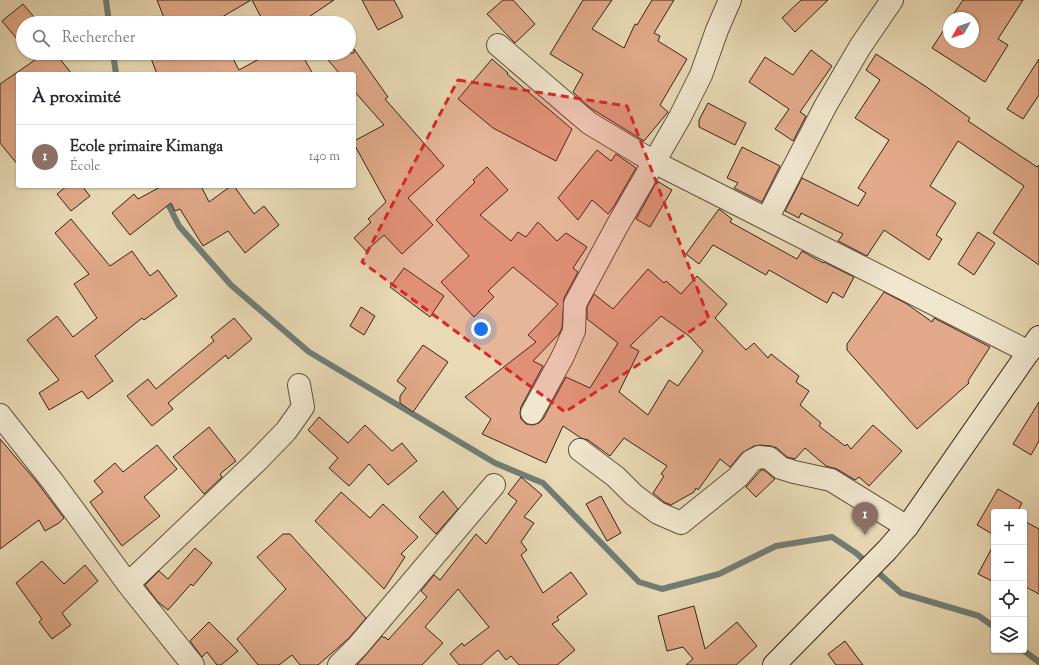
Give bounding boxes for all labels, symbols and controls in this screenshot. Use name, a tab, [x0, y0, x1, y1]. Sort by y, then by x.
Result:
north arrow	[943, 12, 979, 48]
search box	[16, 16, 356, 60]
icon: search	[30, 27, 52, 49]
text: Rechercher	[62, 28, 135, 49]
text: À proximité	[32, 86, 121, 110]
text: Ecole primaire Kimanga	[70, 137, 223, 158]
text: 1	[43, 148, 47, 166]
text: 140 m	[309, 148, 340, 166]
text: École	[70, 158, 100, 176]
your location	[471, 319, 491, 339]
pin: 1	[852, 502, 878, 535]
map controls	[991, 509, 1027, 653]
button: +	[991, 509, 1027, 545]
button: −	[991, 545, 1027, 581]
button: locate	[991, 581, 1027, 617]
button: layers	[991, 617, 1027, 653]

